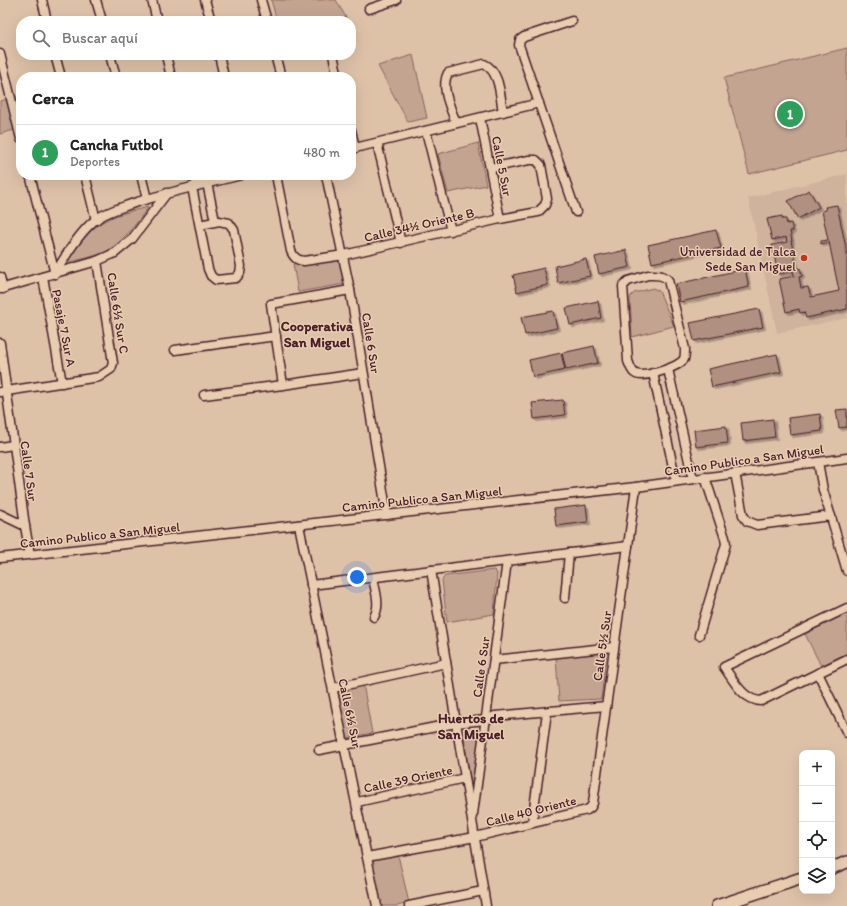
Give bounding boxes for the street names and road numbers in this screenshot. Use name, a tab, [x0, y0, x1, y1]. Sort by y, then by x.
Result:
street label: Calle 5 Sur	[489, 135, 515, 198]
street label: Calle 34½ Oriente B	[363, 205, 475, 245]
street label: Calle 6½ Sur C	[104, 271, 132, 355]
street label: Pasaje 7 Sur A	[49, 288, 79, 369]
street label: Calle 6 Sur	[359, 312, 383, 375]
street label: Calle 7 Sur	[17, 440, 41, 503]
street label: Camino Publico a San Miguel	[663, 441, 825, 479]
street label: Camino Publico a San Miguel	[341, 483, 503, 515]
street label: Camino Publico a San Miguel	[19, 519, 181, 551]
street label: Calle 5½ Sur	[590, 609, 614, 682]
street label: Calle 6 Sur	[469, 635, 493, 698]
street label: Calle 6½ Sur	[335, 677, 365, 750]
street label: Calle 39 Oriente	[362, 762, 454, 796]
street label: Calle 40 Oriente	[484, 793, 578, 829]

